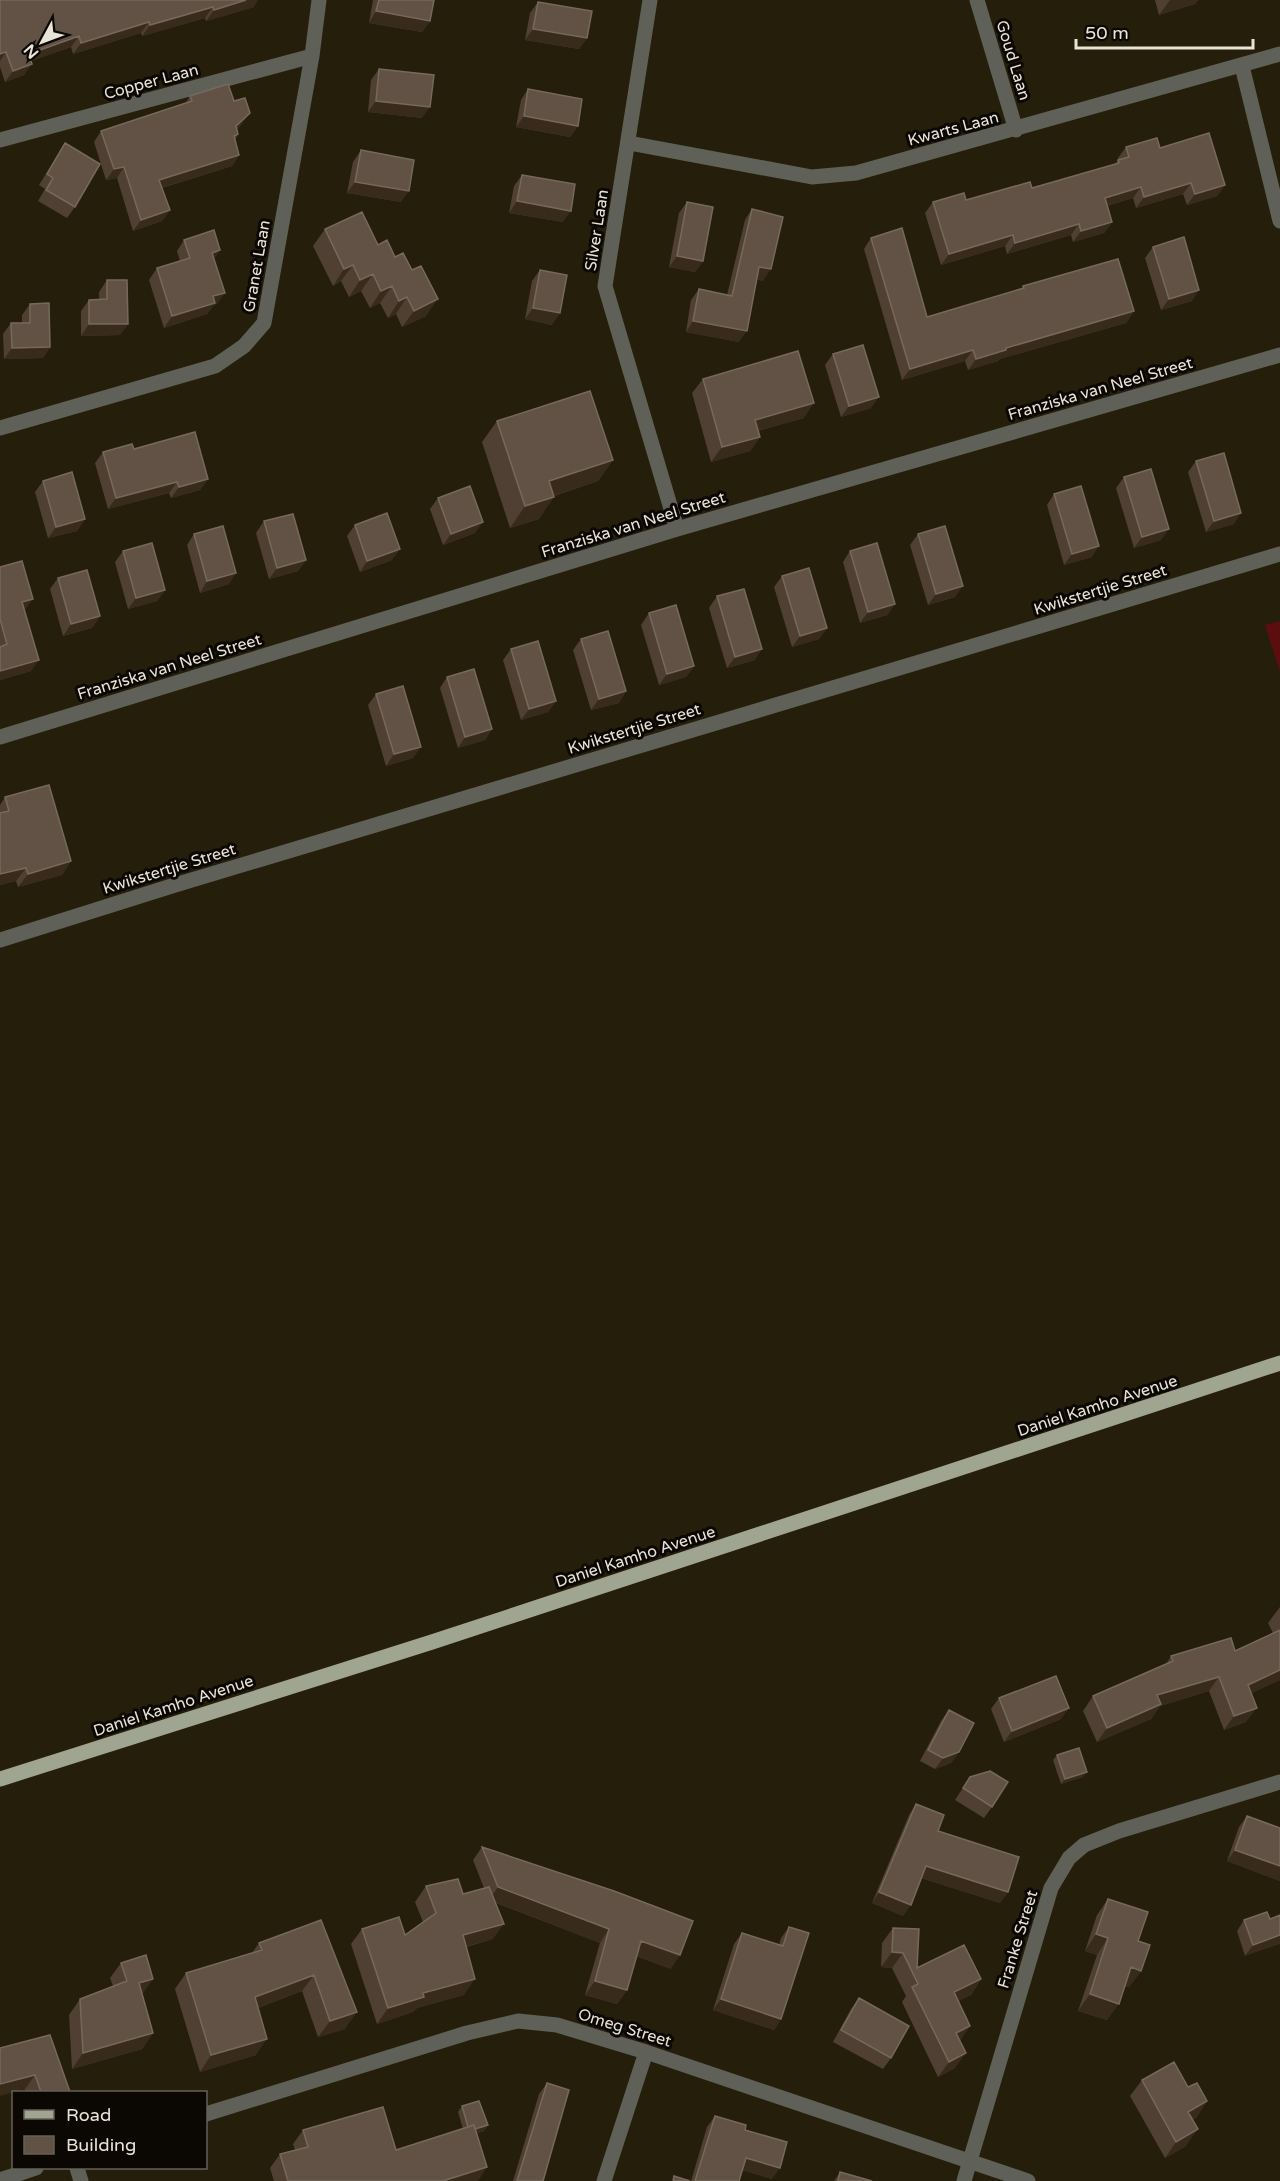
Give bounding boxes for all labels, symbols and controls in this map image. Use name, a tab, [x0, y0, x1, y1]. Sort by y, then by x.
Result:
north arrow	[12, 12, 72, 72]
scale bar	[1076, 12, 1253, 50]
street label: Goud Laan	[991, 18, 1035, 103]
text: 50 m	[1085, 22, 1129, 44]
text: N	[20, 40, 43, 63]
street label: Copper Laan	[102, 60, 201, 104]
street label: Kwarts Laan	[906, 107, 1001, 151]
street label: Silver Laan	[581, 188, 613, 272]
street label: Granet Laan	[239, 219, 275, 314]
street label: Franziska van Neel Street	[1006, 353, 1195, 425]
street label: Franziska van Neel Street	[539, 487, 728, 563]
street label: Kwikstertjie Street	[1031, 560, 1169, 620]
street label: Franziska van Neel Street	[75, 629, 264, 705]
street label: Kwikstertjie Street	[565, 699, 703, 759]
street label: Kwikstertjie Street	[100, 839, 238, 899]
street label: Daniel Kamho Avenue	[1015, 1371, 1180, 1441]
street label: Daniel Kamho Avenue	[553, 1522, 718, 1592]
street label: Daniel Kamho Avenue	[91, 1671, 256, 1741]
street label: Franke Street	[994, 1888, 1042, 1991]
street label: Omeg Street	[576, 2004, 674, 2052]
legend	[12, 2091, 207, 2169]
text: Road	[66, 2104, 111, 2126]
text: Building	[66, 2134, 136, 2156]

